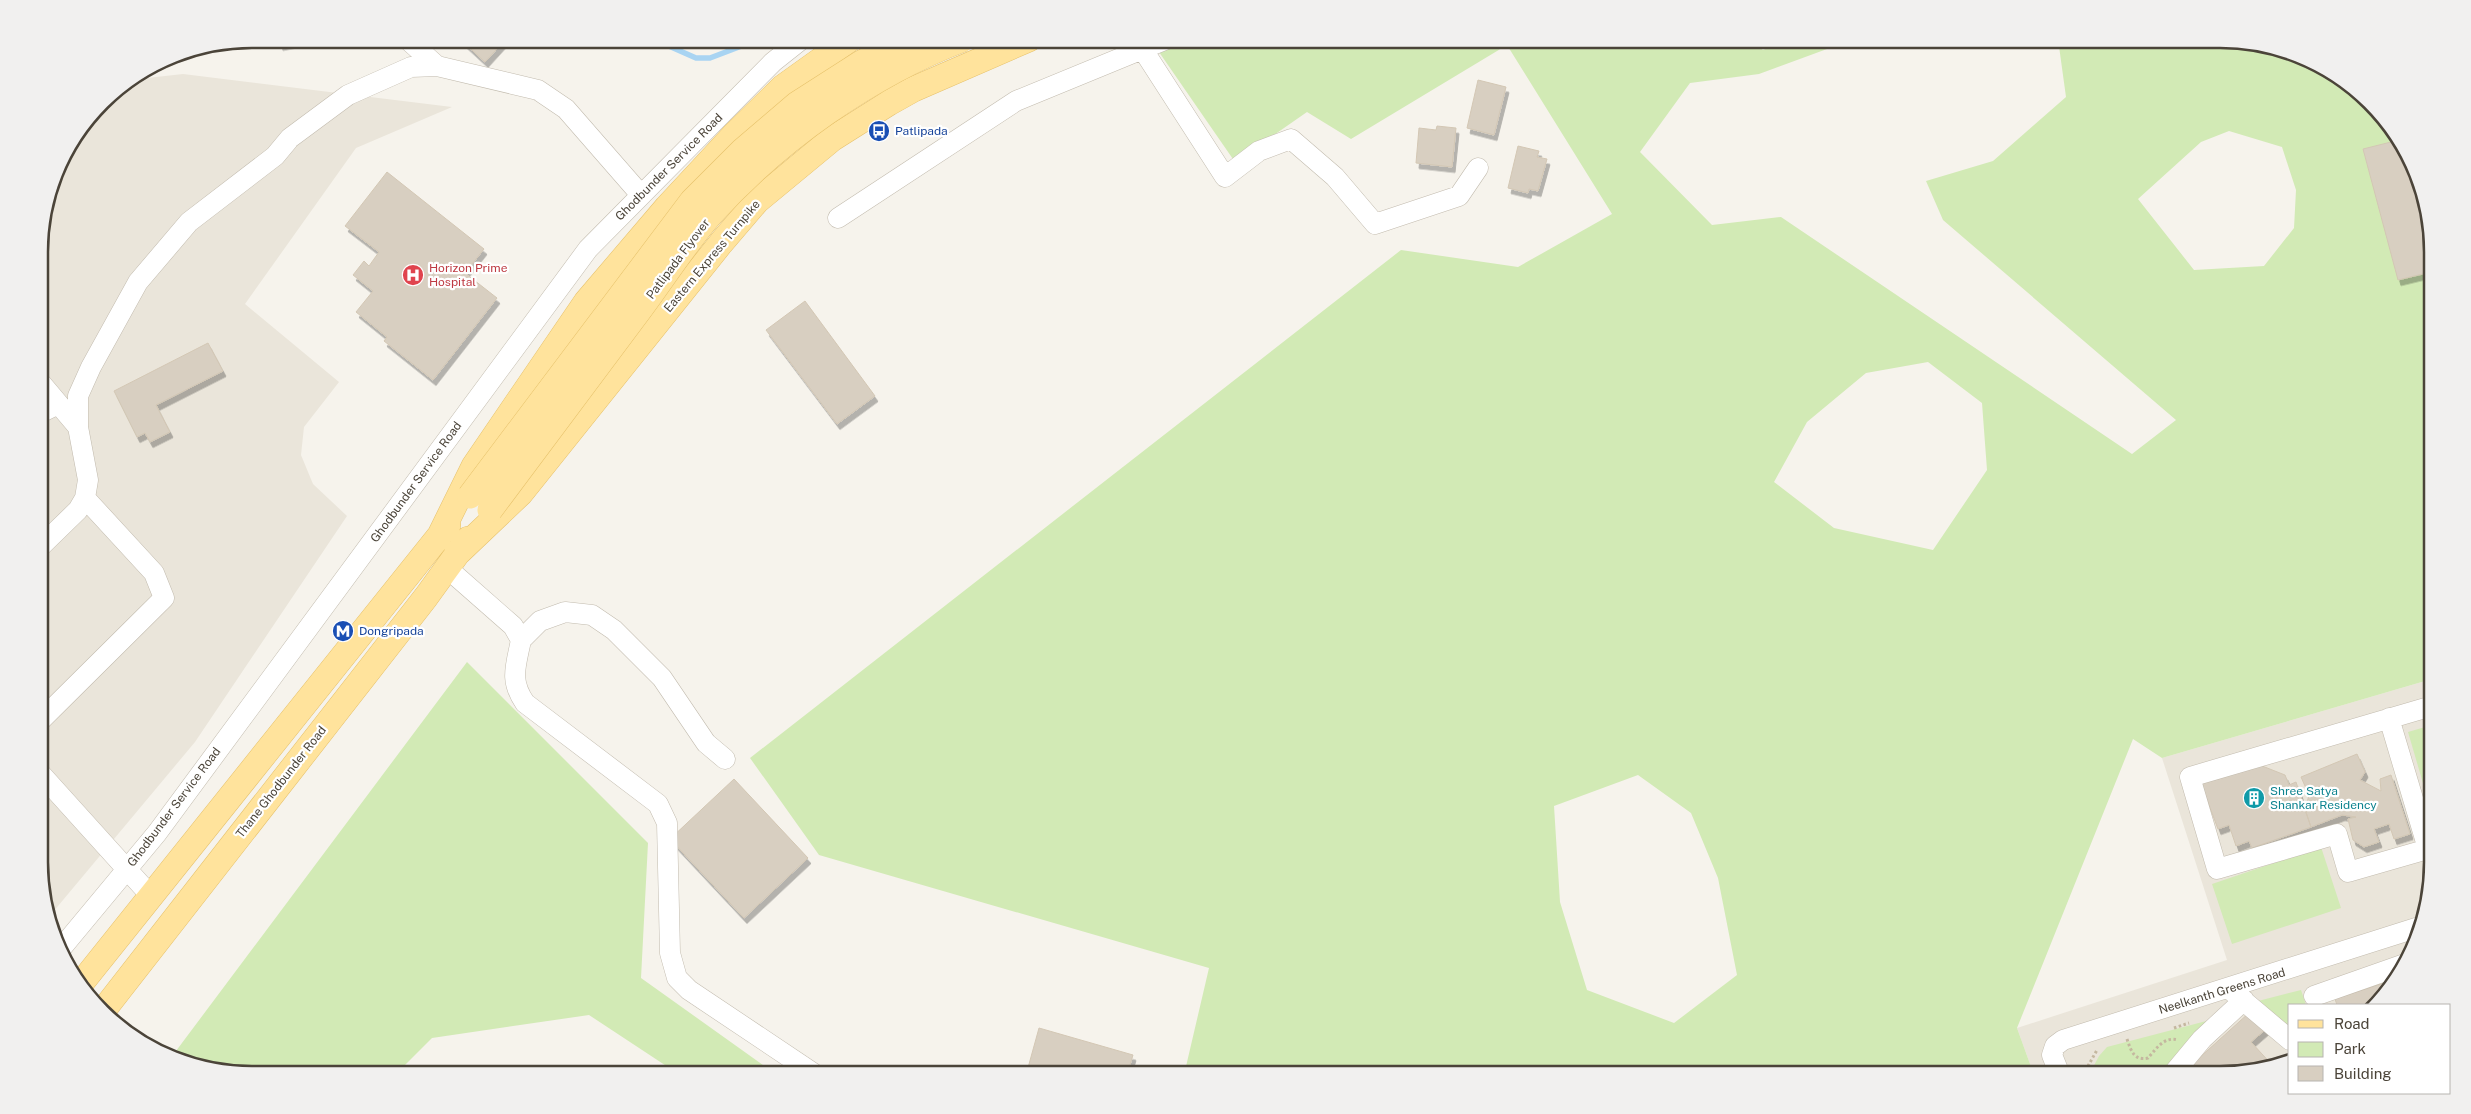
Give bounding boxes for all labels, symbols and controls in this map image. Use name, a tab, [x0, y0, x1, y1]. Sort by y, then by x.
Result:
street label: Ghodbunder Service Road	[613, 111, 725, 223]
bus stop icon: Patlipada	[867, 119, 891, 143]
place label: Patlipada	[895, 124, 948, 138]
street label: Eastern Express Turnpike	[661, 197, 763, 315]
street label: Patlipada Flyover	[643, 216, 713, 302]
place label: Horizon Prime Hospital	[429, 261, 508, 289]
hospital icon: Horizon Prime Hospital	[401, 263, 425, 287]
street label: Ghodbunder Service Road	[368, 419, 464, 545]
metro station icon: Dongripada	[331, 619, 355, 643]
place label: Dongripada	[359, 624, 424, 638]
street label: Thane Ghodbunder Road	[233, 723, 329, 841]
street label: Ghodbunder Service Road	[125, 745, 223, 869]
place label: Shree Satya Shankar Residency	[2270, 784, 2377, 812]
building icon: Shree Satya Shankar Residency	[2242, 786, 2266, 810]
street label: Neelkanth Greens Road	[2157, 965, 2287, 1017]
legend	[2288, 1004, 2451, 1094]
text: Road	[2334, 1015, 2370, 1032]
text: Park	[2334, 1040, 2366, 1057]
text: Building	[2334, 1065, 2392, 1082]

